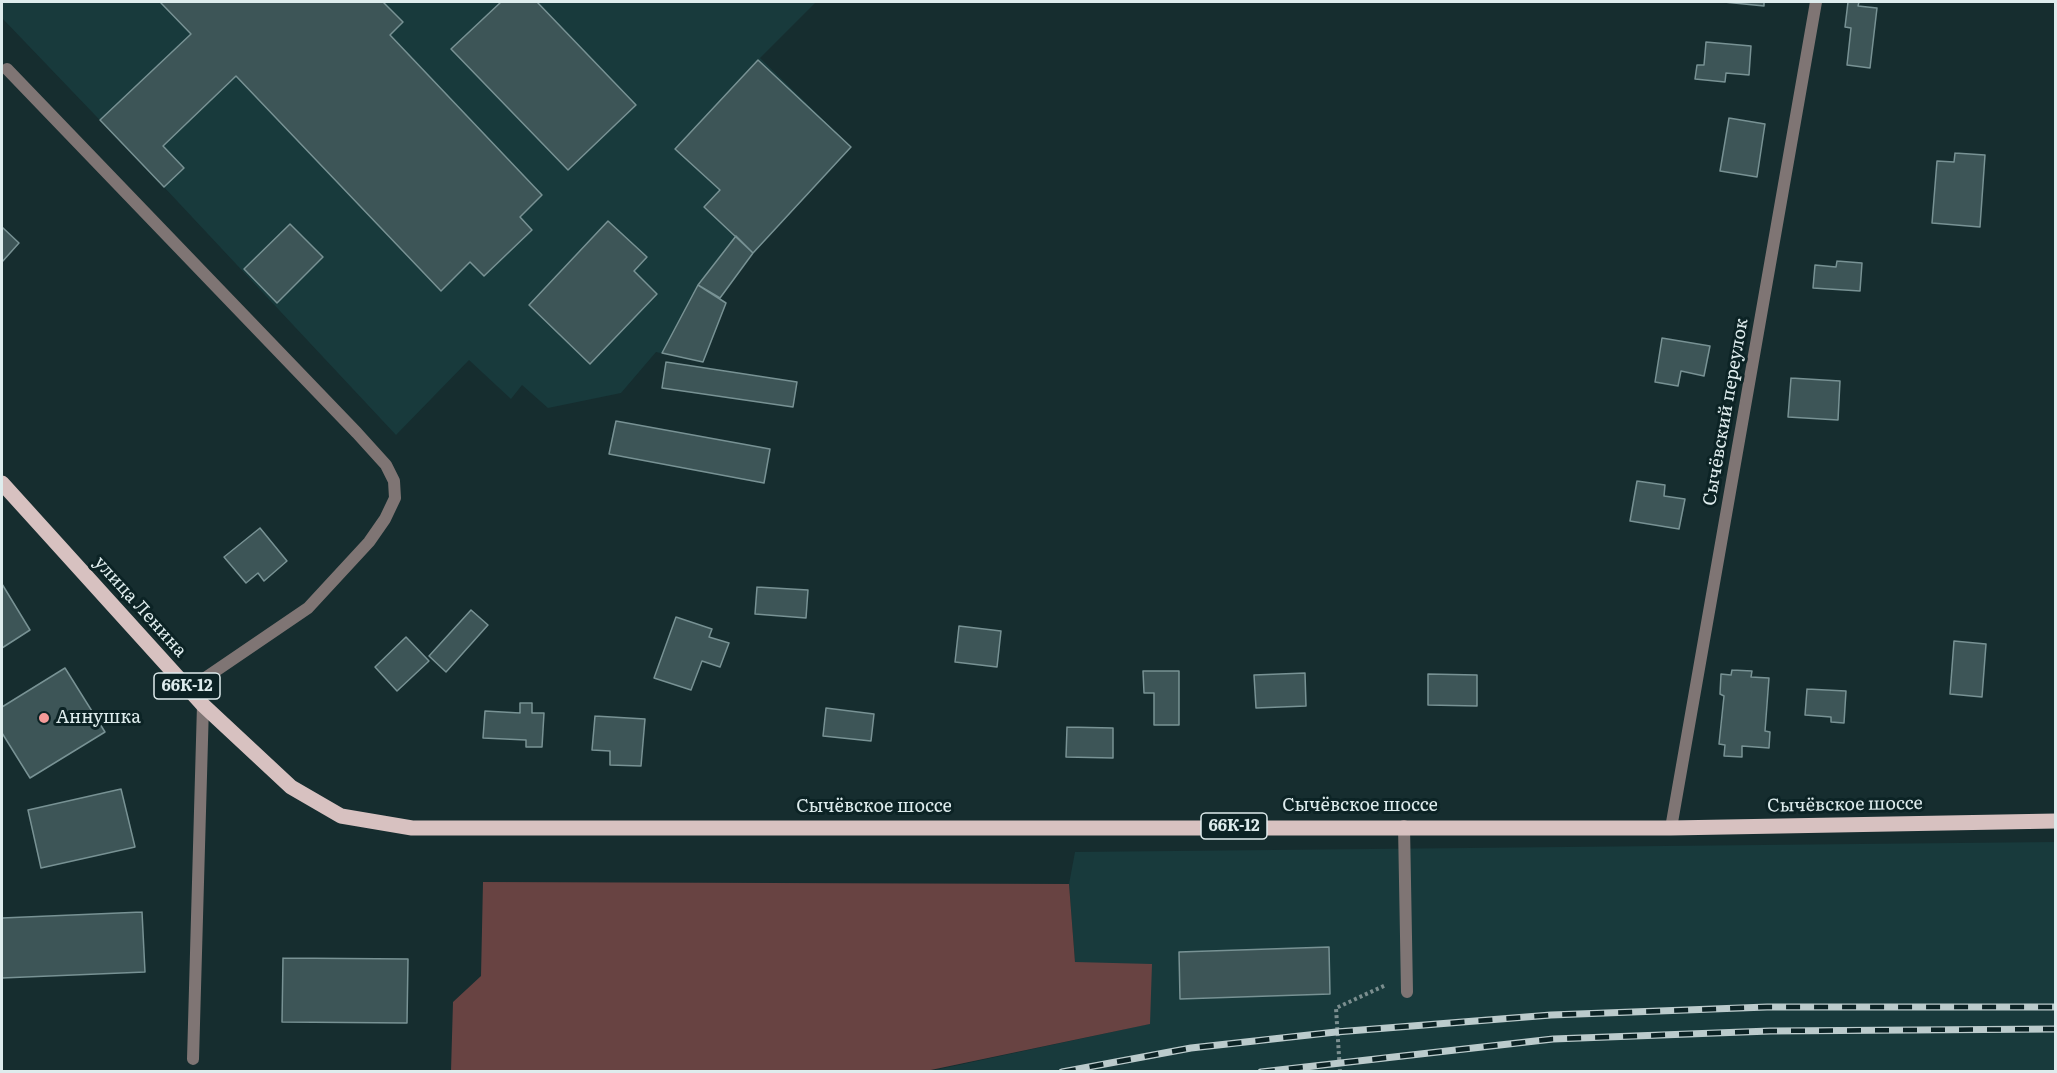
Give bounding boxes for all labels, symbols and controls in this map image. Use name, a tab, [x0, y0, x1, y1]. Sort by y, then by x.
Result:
street label: Сычёвский переулок	[1699, 317, 1753, 507]
street label: улица Ленина	[89, 552, 191, 662]
road number: 66К-12	[154, 673, 220, 699]
place label: Аннушка	[56, 707, 141, 729]
marker: Аннушка	[37, 711, 51, 725]
street label: Сычёвское шоссе	[1767, 793, 1923, 817]
street label: Сычёвское шоссе	[1282, 795, 1438, 817]
street label: Сычёвское шоссе	[796, 796, 952, 818]
road number: 66К-12	[1201, 813, 1267, 839]

